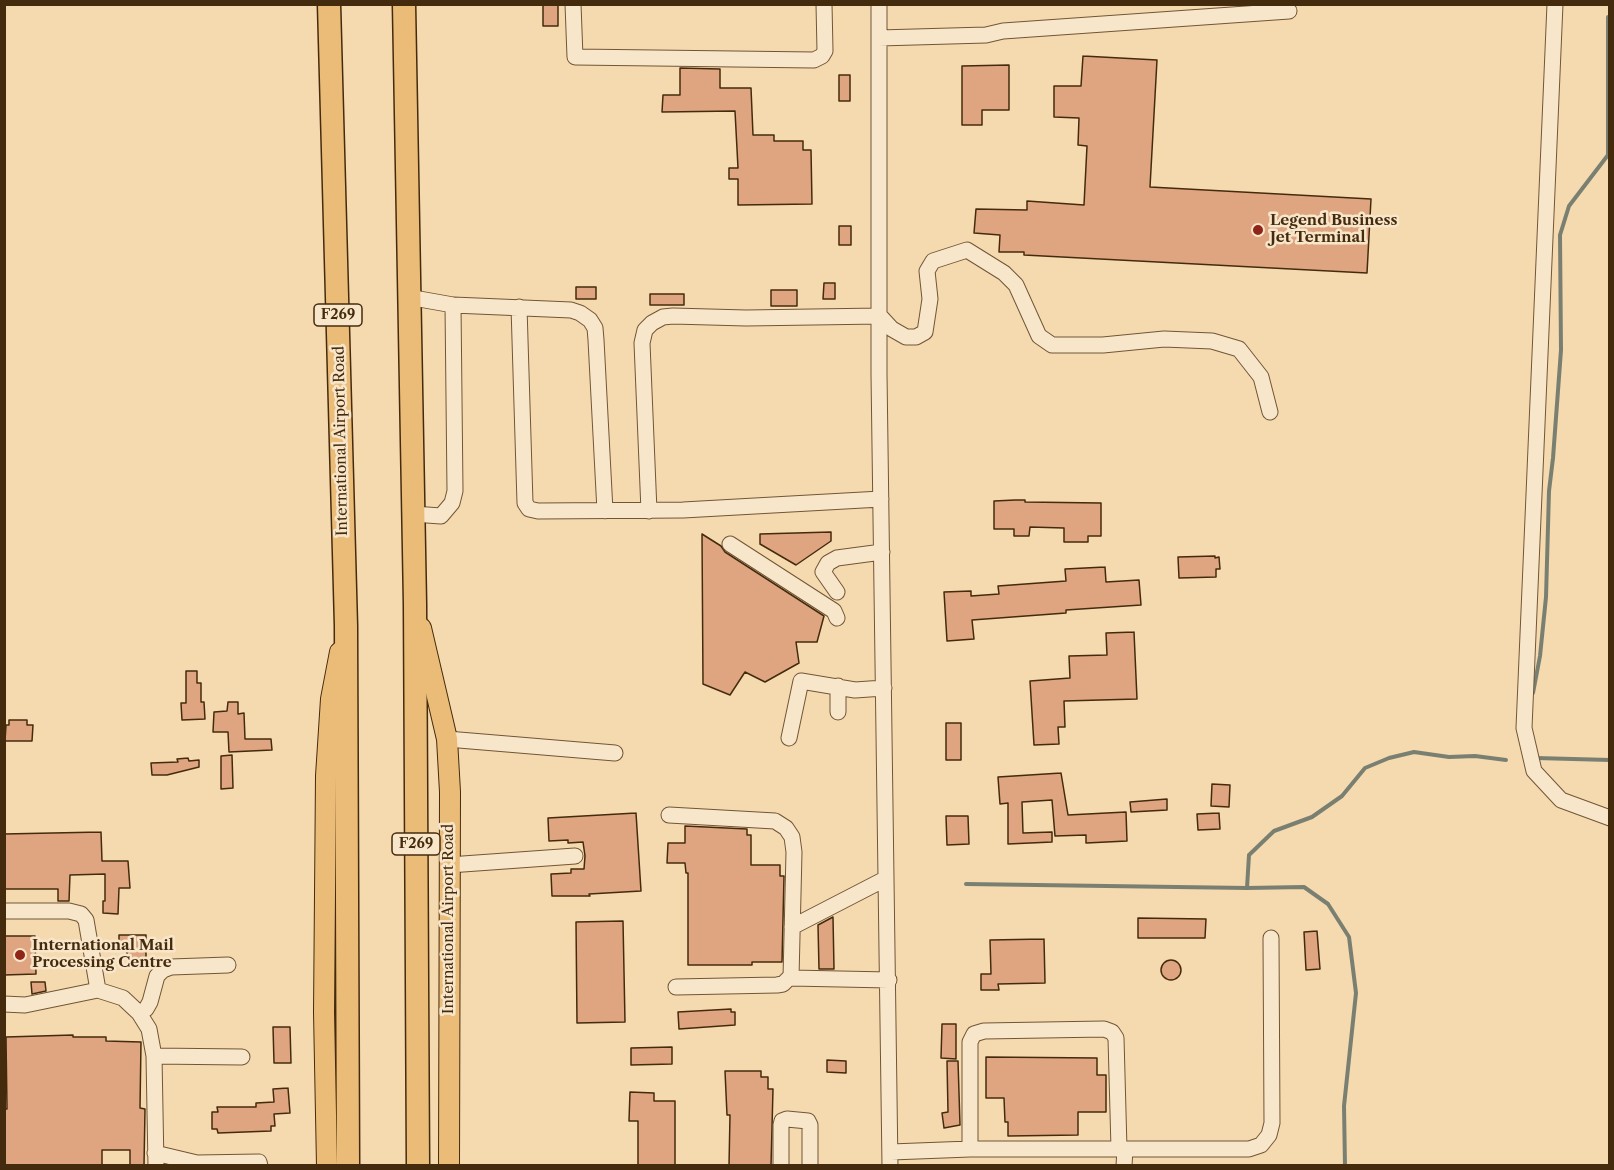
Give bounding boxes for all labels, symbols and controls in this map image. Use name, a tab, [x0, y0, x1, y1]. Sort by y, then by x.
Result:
place label: Legend Business Jet Terminal	[1270, 212, 1397, 247]
marker: Legend Business Jet Terminal	[1251, 223, 1265, 237]
road number: F269	[314, 304, 362, 326]
street label: International Airport Road	[330, 346, 352, 536]
street label: International Airport Road	[440, 824, 458, 1014]
road number: F269	[392, 833, 440, 855]
place label: International Mail Processing Centre	[32, 937, 174, 972]
marker: International Mail Processing Centre	[13, 948, 27, 962]

